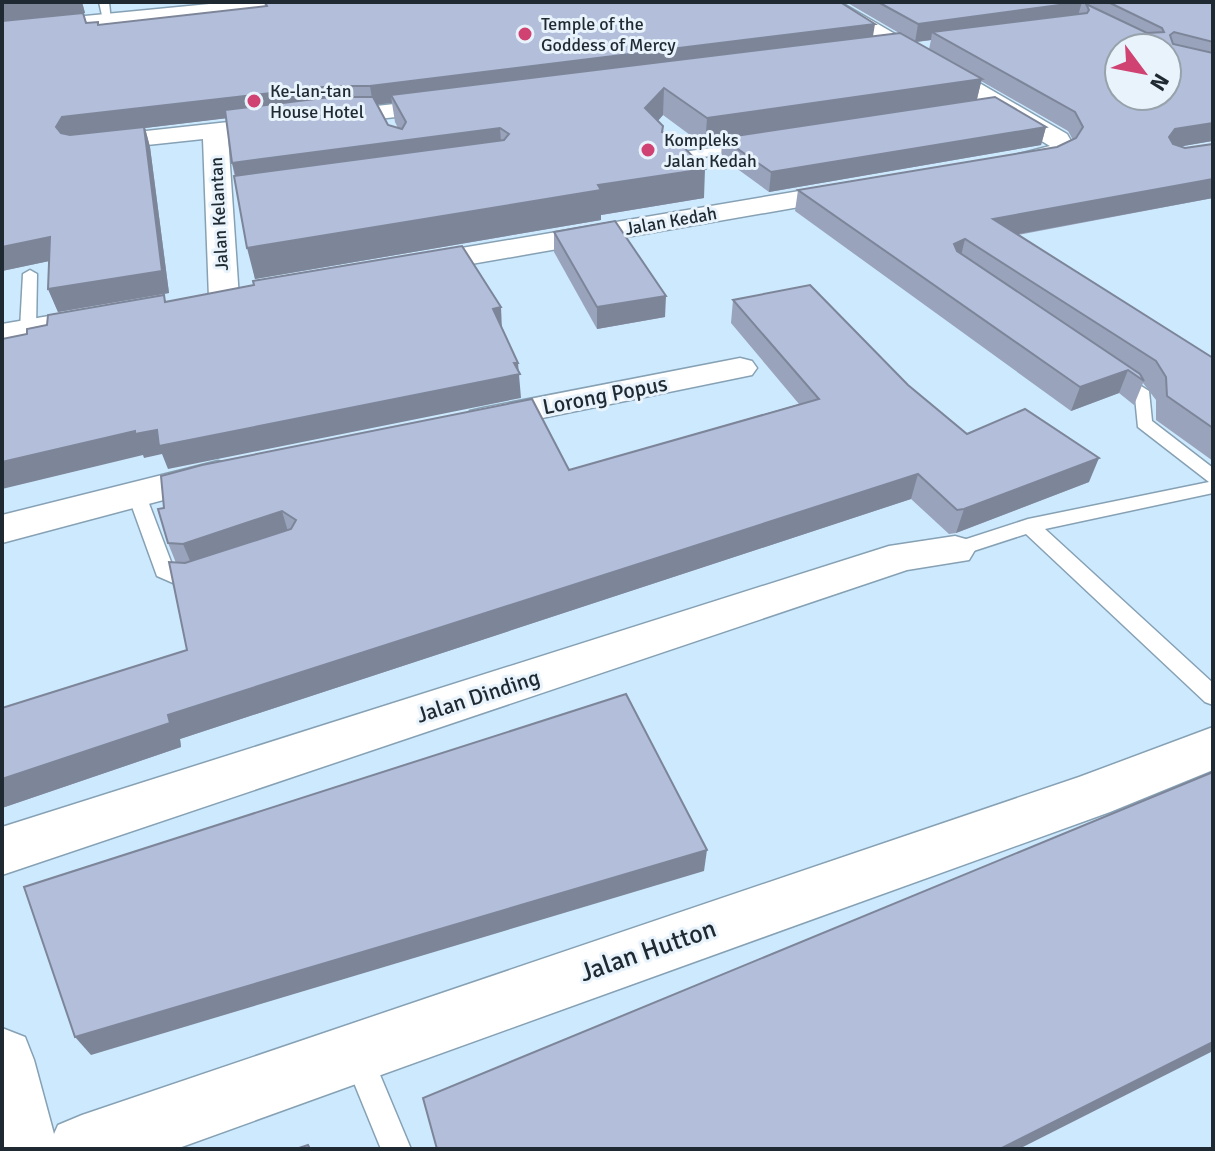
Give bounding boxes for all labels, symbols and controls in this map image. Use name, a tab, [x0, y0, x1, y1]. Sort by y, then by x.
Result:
place label: Temple of the Goddess of Mercy	[541, 13, 676, 56]
marker: Temple of the Goddess of Mercy	[516, 25, 534, 43]
north arrow	[1103, 32, 1183, 112]
text: N	[1144, 69, 1175, 96]
place label: Ke-lan-tan House Hotel	[270, 80, 364, 123]
marker: Ke-lan-tan House Hotel	[245, 92, 263, 110]
place label: Kompleks Jalan Kedah	[664, 129, 757, 172]
marker: Kompleks Jalan Kedah	[639, 141, 657, 159]
street label: Jalan Kelantan	[205, 157, 233, 271]
street label: Jalan Kedah	[623, 202, 719, 240]
street label: Lorong Popus	[540, 370, 670, 420]
street label: Jalan Dinding	[413, 663, 543, 729]
street label: Jalan Hutton	[575, 913, 721, 989]

